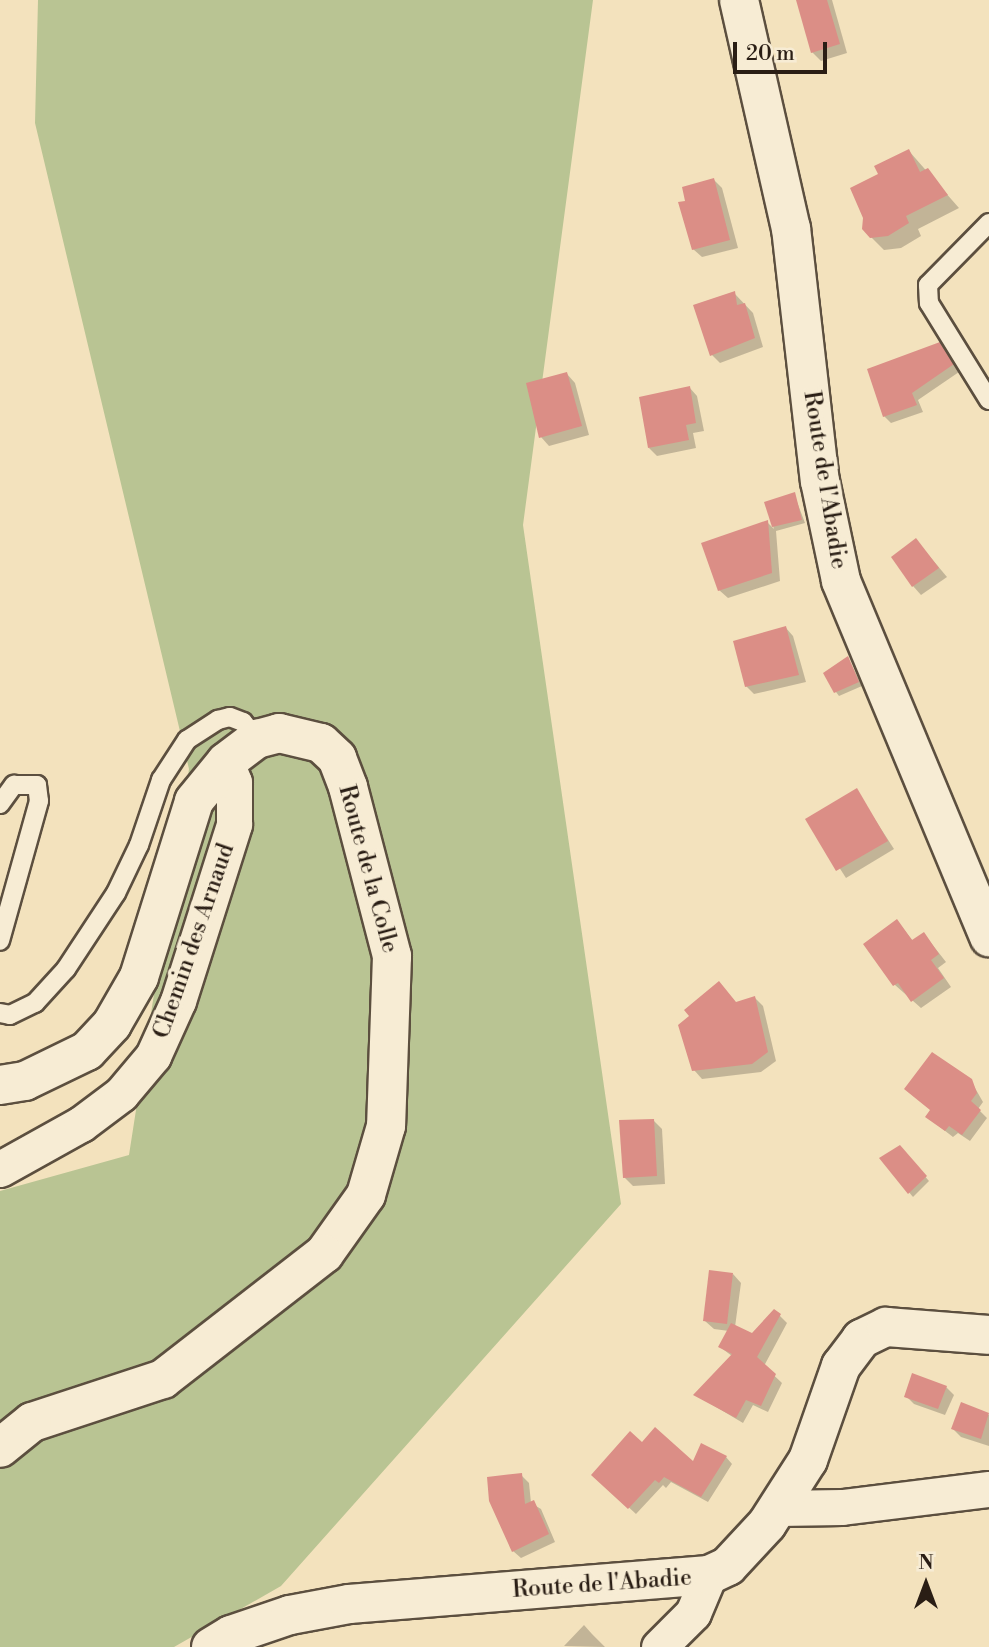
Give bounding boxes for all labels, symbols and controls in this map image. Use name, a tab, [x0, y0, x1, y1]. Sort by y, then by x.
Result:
scale bar	[737, 28, 832, 72]
text: 20 m	[746, 41, 795, 67]
street label: Route de l'Abadie	[797, 389, 853, 571]
street label: Route de la Colle	[332, 782, 404, 956]
street label: Chemin des Arnaud	[148, 840, 240, 1042]
north arrow	[891, 1549, 961, 1619]
text: N	[918, 1551, 934, 1575]
street label: Route de l'Abadie	[511, 1564, 693, 1604]

